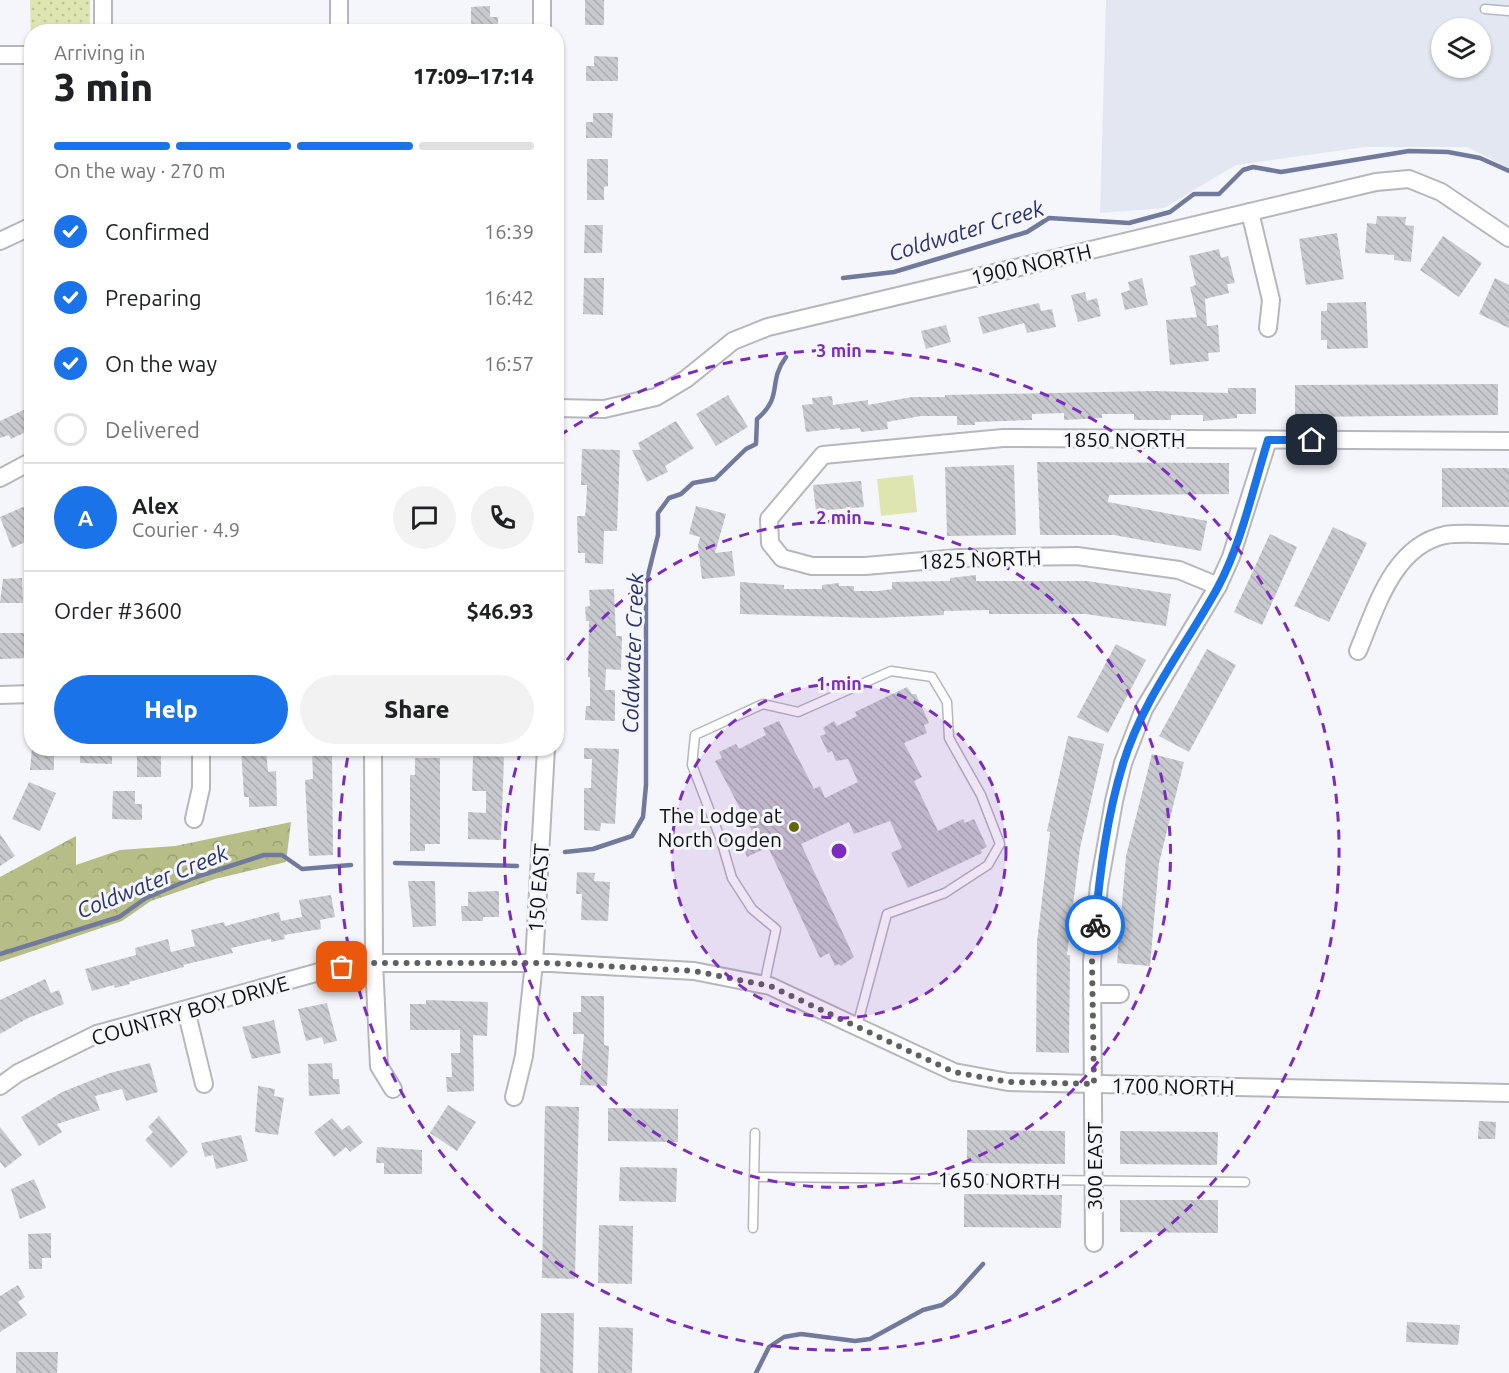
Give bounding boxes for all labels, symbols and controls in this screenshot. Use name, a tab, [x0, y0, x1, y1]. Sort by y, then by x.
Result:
map controls	[1431, 18, 1491, 78]
button: layers	[1431, 18, 1491, 78]
text: Arriving in	[54, 41, 145, 64]
text: 17:09–17:14	[413, 63, 534, 88]
text: 3 min	[54, 65, 153, 108]
text: On the way · 270 m	[54, 159, 226, 182]
water label: Coldwater Creek	[885, 194, 1047, 265]
icon: check	[54, 215, 87, 248]
text: Confirmed	[105, 219, 210, 244]
text: 16:39	[484, 220, 534, 243]
street label: 1900 NORTH	[968, 238, 1094, 290]
icon: check	[54, 281, 87, 314]
text: Preparing	[105, 285, 202, 310]
text: 16:42	[484, 286, 534, 309]
text: 3 min	[816, 340, 862, 360]
icon: check	[54, 347, 87, 380]
text: On the way	[105, 351, 217, 376]
text: 16:57	[484, 352, 534, 375]
pin	[1286, 414, 1337, 465]
text: Delivered	[105, 417, 200, 442]
icon: home	[1295, 423, 1328, 456]
street label: 1850 NORTH	[1063, 427, 1185, 451]
button: chat	[393, 486, 456, 549]
button: phone	[471, 486, 534, 549]
text: Alex	[132, 493, 179, 518]
text: A	[78, 505, 93, 530]
text: 2 min	[816, 507, 862, 527]
text: Courier · 4.9	[132, 518, 240, 541]
street label: 1825 NORTH	[918, 545, 1042, 573]
water label: Coldwater Creek	[617, 571, 647, 734]
text: Order #3600	[54, 598, 182, 623]
text: $46.93	[467, 598, 534, 623]
text: 1 min	[816, 673, 862, 693]
button: Help	[54, 675, 288, 744]
button: Share	[300, 675, 534, 744]
place label: The Lodge at North Ogden	[657, 803, 782, 851]
marker: The Lodge at North Ogden	[787, 820, 801, 834]
water label: Coldwater Creek	[73, 839, 232, 923]
centre of rings	[829, 841, 849, 861]
street label: 150 EAST	[523, 842, 553, 933]
courier	[1065, 895, 1125, 955]
icon: bike	[1079, 909, 1112, 942]
pin	[316, 941, 367, 992]
icon: bag	[325, 950, 358, 983]
street label: COUNTRY BOY DRIVE	[89, 970, 291, 1050]
street label: 1700 NORTH	[1111, 1073, 1235, 1099]
street label: 300 EAST	[1082, 1121, 1106, 1211]
street label: 1650 NORTH	[937, 1167, 1061, 1193]

